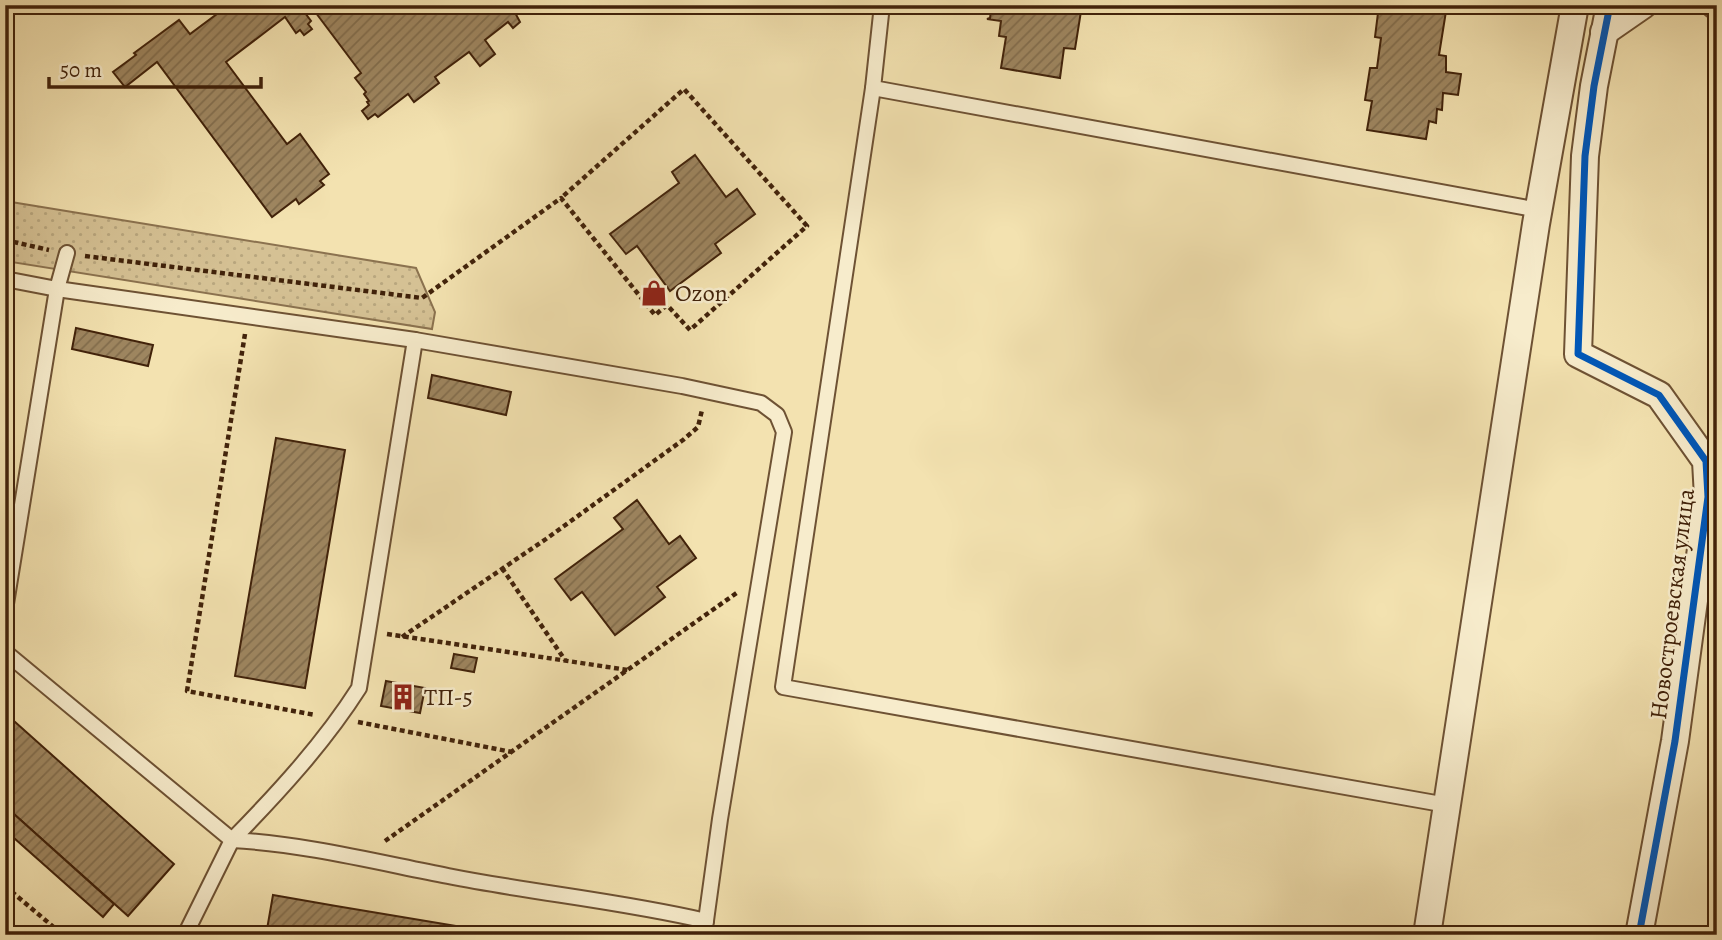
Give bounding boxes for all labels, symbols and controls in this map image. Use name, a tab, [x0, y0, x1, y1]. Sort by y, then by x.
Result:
scale bar	[49, 46, 261, 90]
text: 50 m	[60, 56, 102, 84]
place label: Ozon	[675, 277, 728, 309]
shop icon: Ozon	[639, 278, 669, 308]
street label: Новостроевская улица	[1642, 487, 1702, 721]
place label: ТП-5	[424, 681, 473, 713]
building icon: ТП-5	[388, 682, 418, 712]

